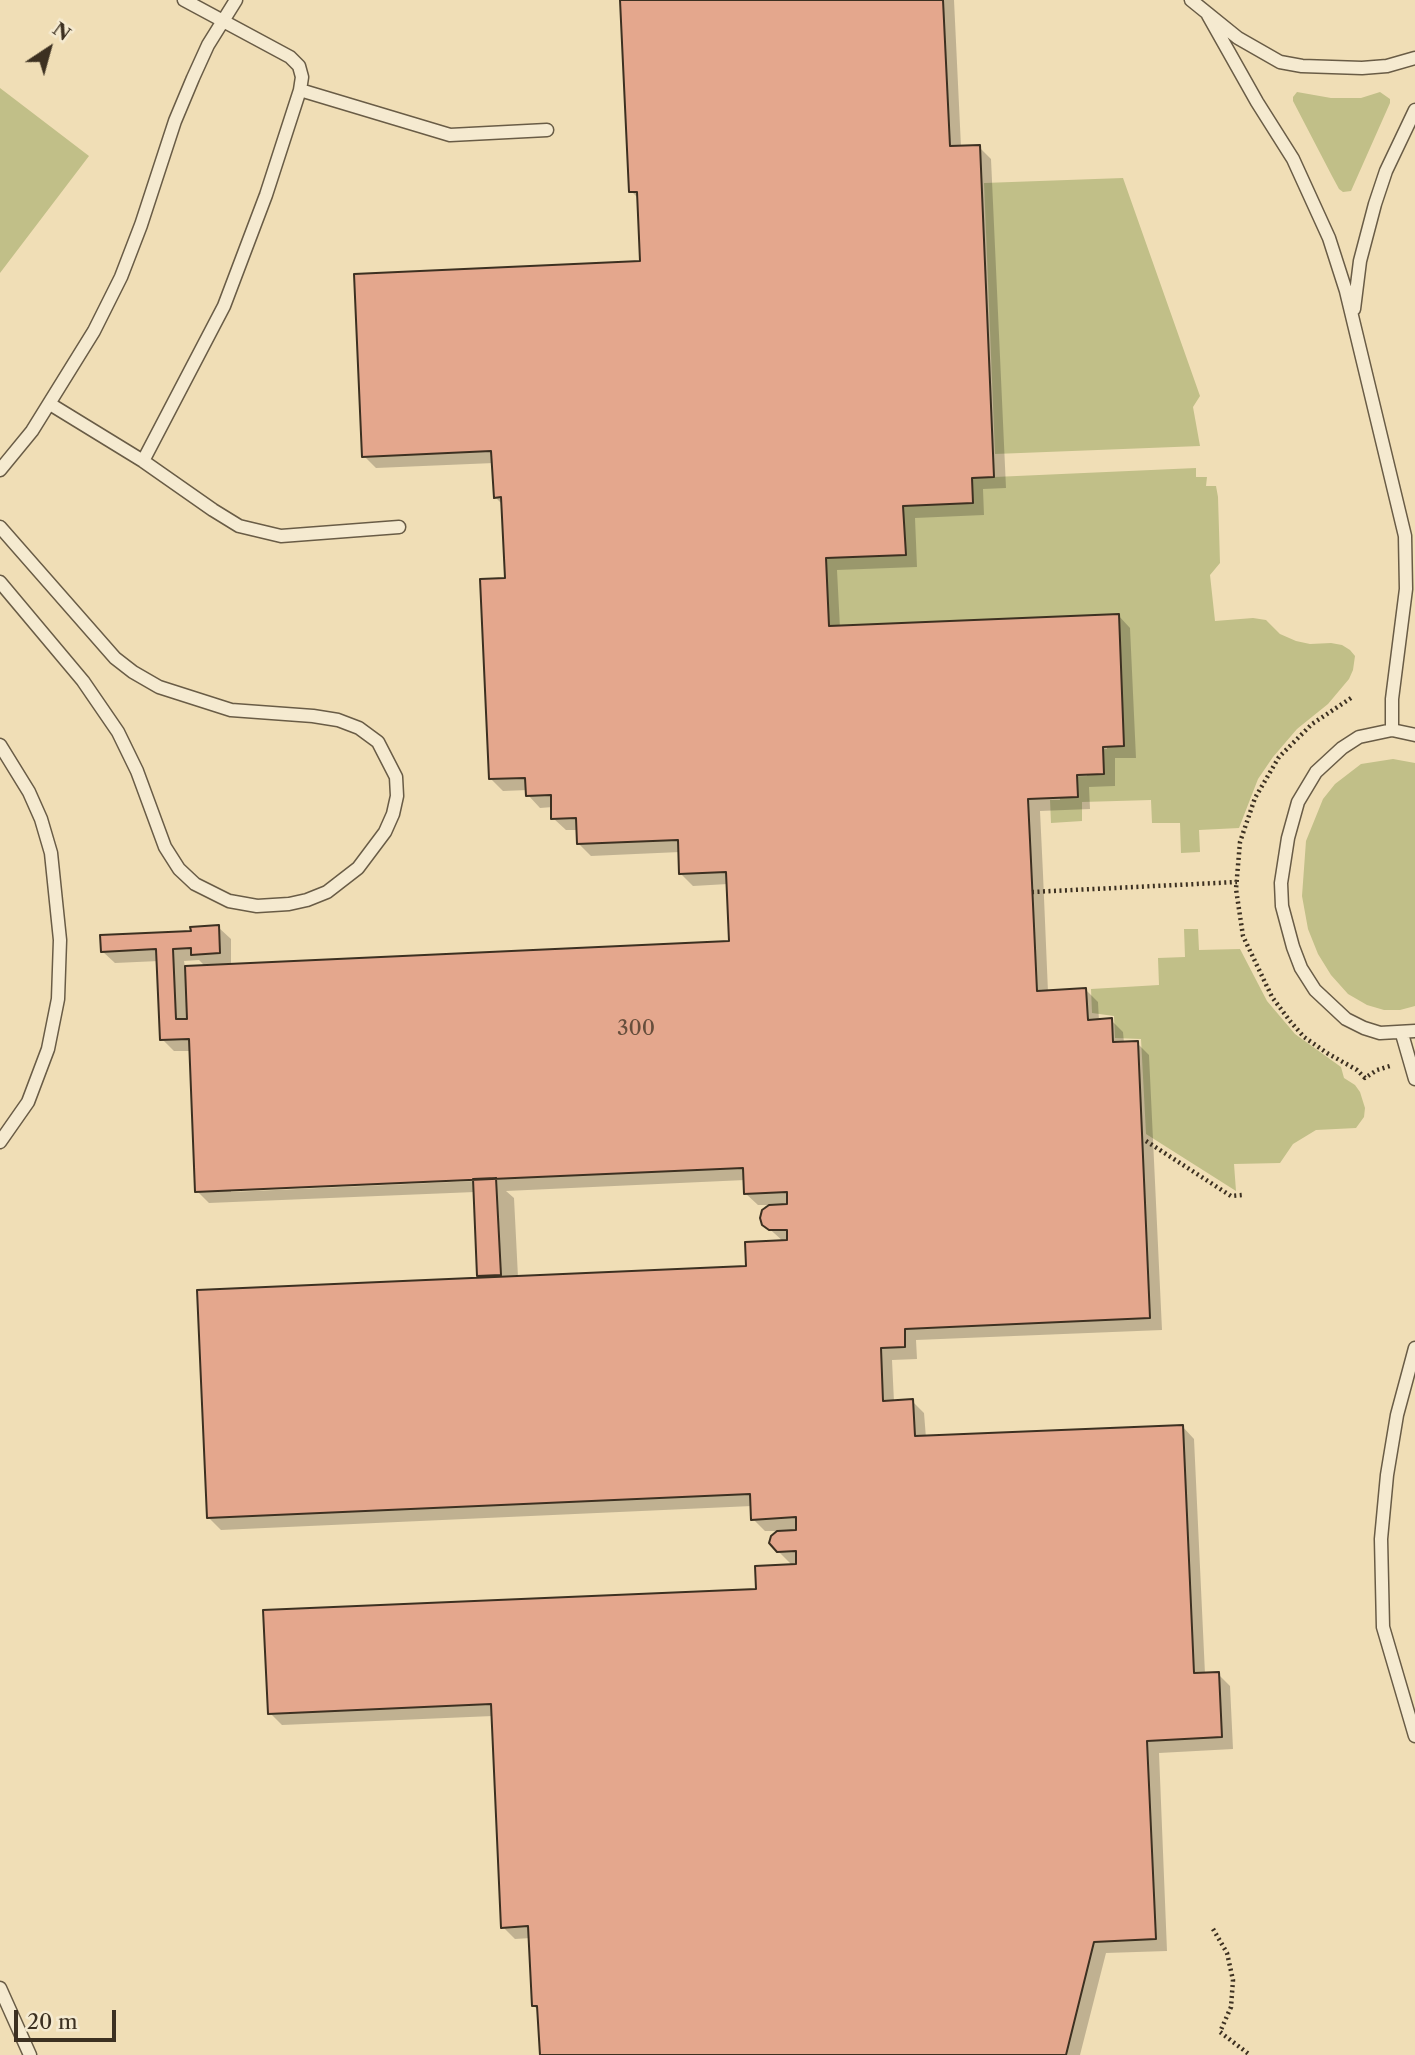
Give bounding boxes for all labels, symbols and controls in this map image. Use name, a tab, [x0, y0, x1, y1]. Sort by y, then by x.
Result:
north arrow	[14, 14, 84, 84]
text: N	[48, 17, 75, 46]
house number: 300	[617, 1016, 655, 1042]
scale bar	[18, 1996, 119, 2040]
text: 20 m	[27, 2009, 78, 2034]

